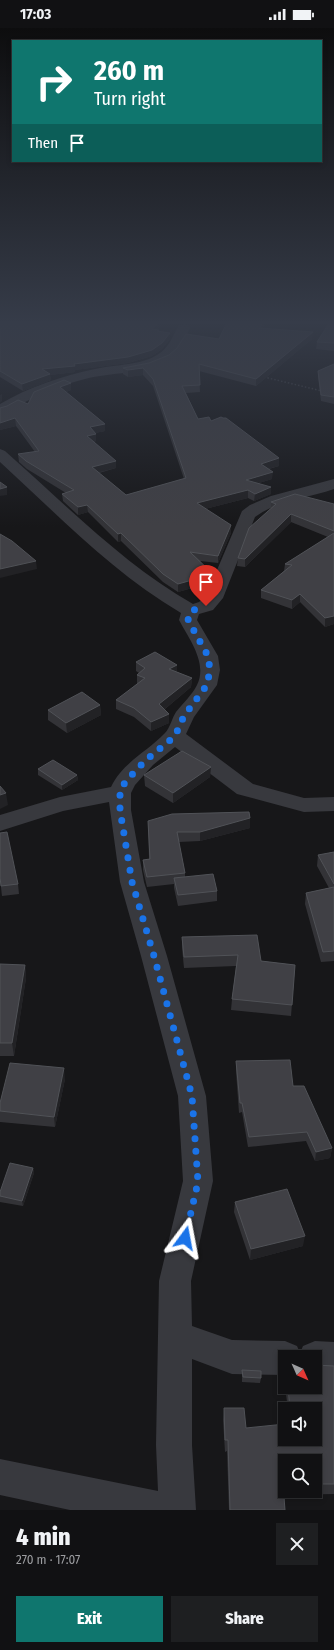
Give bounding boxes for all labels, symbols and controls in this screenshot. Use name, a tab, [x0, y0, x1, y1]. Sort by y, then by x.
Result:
text: 17:03	[20, 5, 51, 23]
text: 260 m	[94, 54, 164, 87]
icon: right	[28, 56, 80, 108]
text: Turn right	[94, 88, 166, 110]
icon: arrive	[66, 132, 88, 154]
text: Then	[28, 134, 58, 152]
pin	[189, 565, 223, 606]
icon: arrive	[195, 571, 217, 593]
position arrow	[164, 1217, 206, 1259]
north arrow	[278, 1350, 322, 1394]
map controls	[278, 1350, 322, 1498]
button: sound	[278, 1402, 322, 1446]
button: search	[278, 1454, 322, 1498]
text: 4 min	[16, 1523, 70, 1551]
button: close	[276, 1523, 318, 1565]
text: 270 m · 17:07	[16, 1552, 80, 1567]
button: Exit	[16, 1596, 163, 1642]
button: Share	[171, 1596, 318, 1642]

